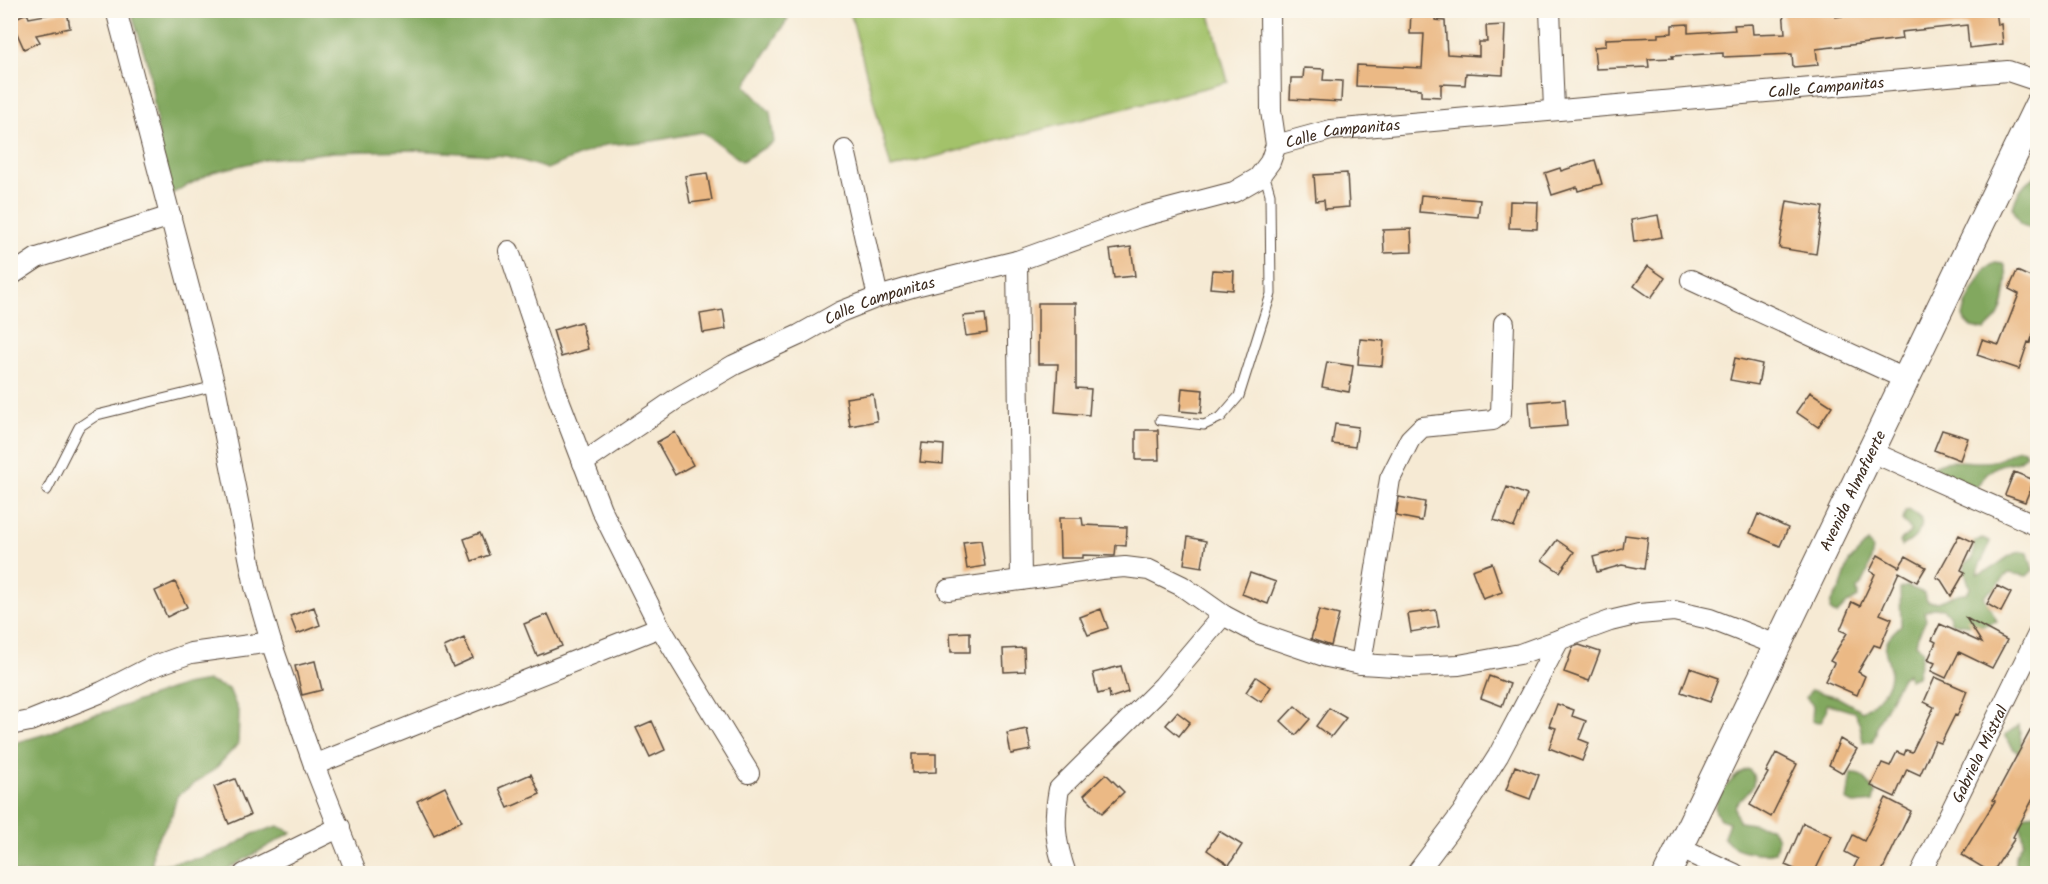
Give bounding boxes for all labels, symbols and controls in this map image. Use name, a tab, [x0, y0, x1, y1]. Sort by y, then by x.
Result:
street label: Calle Campanitas	[1767, 71, 1886, 106]
street label: Calle Campanitas	[1283, 113, 1401, 156]
street label: Calle Campanitas	[820, 270, 938, 333]
street label: Avenida Almafuerte	[1814, 426, 1893, 556]
street label: Gabriela Mistral	[1946, 701, 2015, 808]

